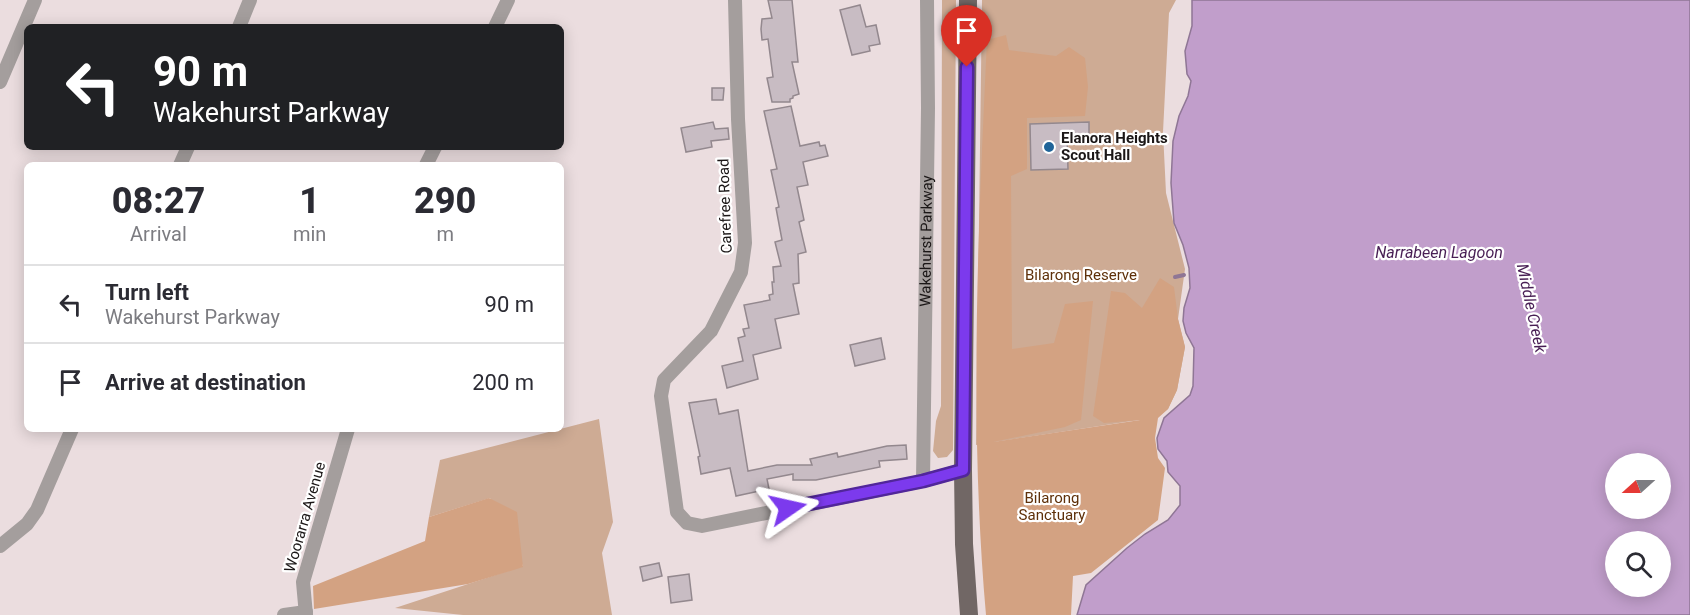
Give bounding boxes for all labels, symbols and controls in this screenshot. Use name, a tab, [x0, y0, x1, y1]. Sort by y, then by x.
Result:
pin	[941, 5, 992, 67]
icon: arrive	[950, 14, 983, 47]
text: 90 m	[153, 47, 248, 96]
icon: left	[54, 48, 132, 126]
text: Wakehurst Parkway	[153, 97, 389, 129]
place label: Elanora Heights Scout Hall	[1061, 129, 1168, 164]
marker: Elanora Heights Scout Hall	[1042, 140, 1056, 154]
street label: Carefree Road	[714, 158, 736, 254]
street label: Wakehurst Parkway	[916, 175, 936, 307]
text: 08:27	[112, 180, 205, 222]
text: 1	[299, 180, 320, 222]
text: 290	[414, 180, 476, 222]
text: Arrival	[130, 222, 187, 246]
text: min	[293, 222, 326, 246]
text: m	[436, 222, 454, 246]
water label: Narrabeen Lagoon	[1375, 243, 1503, 262]
water label: Middle Creek	[1513, 262, 1550, 355]
park label: Bilarong Reserve	[1025, 266, 1137, 284]
text: Turn left	[105, 280, 189, 305]
icon: left	[54, 288, 87, 321]
text: 90 m	[485, 292, 534, 317]
text: Wakehurst Parkway	[105, 305, 280, 329]
icon: arrive	[54, 366, 87, 399]
text: Arrive at destination	[105, 370, 306, 395]
text: 200 m	[472, 370, 534, 395]
north arrow	[1605, 453, 1671, 519]
map controls	[1605, 453, 1671, 597]
street label: Woorarra Avenue	[281, 460, 329, 574]
position arrow	[756, 476, 820, 540]
park label: Bilarong Sanctuary	[1019, 489, 1085, 524]
button: search	[1605, 531, 1671, 597]

